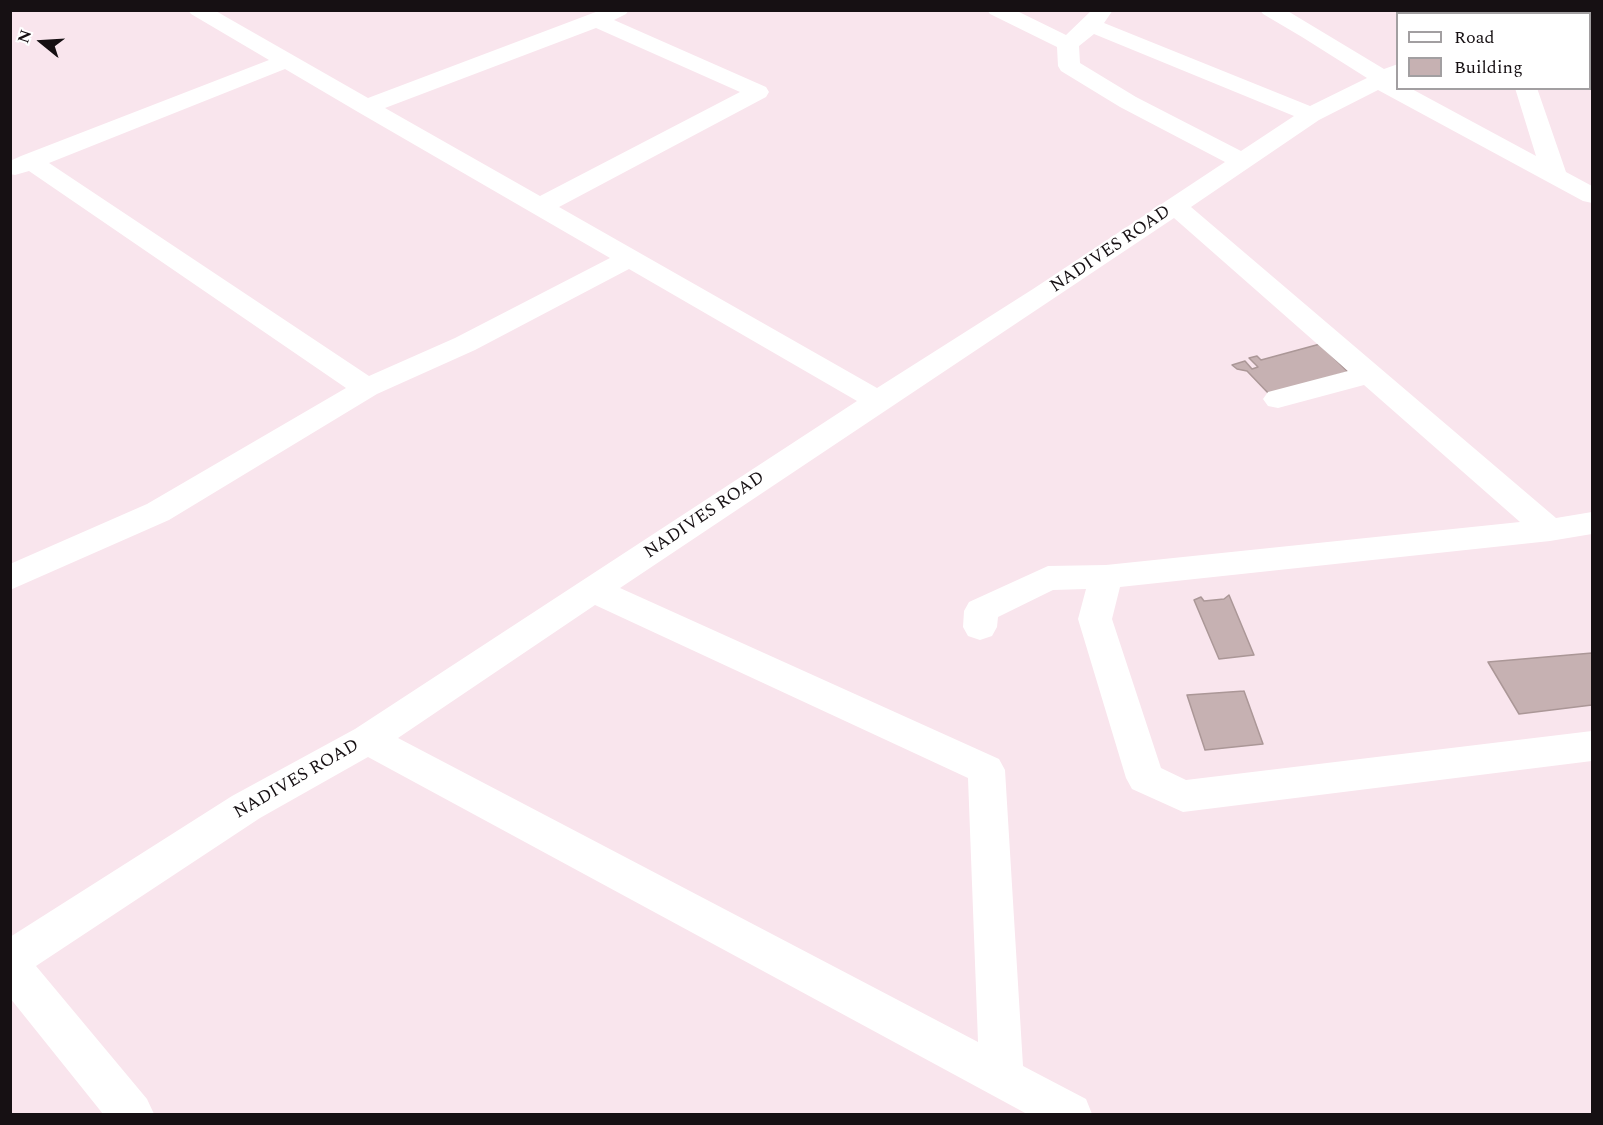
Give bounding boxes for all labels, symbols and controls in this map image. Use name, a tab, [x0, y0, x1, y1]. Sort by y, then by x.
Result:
north arrow	[12, 12, 72, 72]
legend	[1396, 12, 1591, 90]
text: Road	[1454, 24, 1495, 51]
text: N	[11, 27, 38, 46]
text: Building	[1454, 54, 1523, 81]
street label: NADIVES ROAD	[1047, 202, 1175, 298]
street label: NADIVES ROAD	[641, 468, 769, 564]
street label: NADIVES ROAD	[231, 735, 363, 825]

